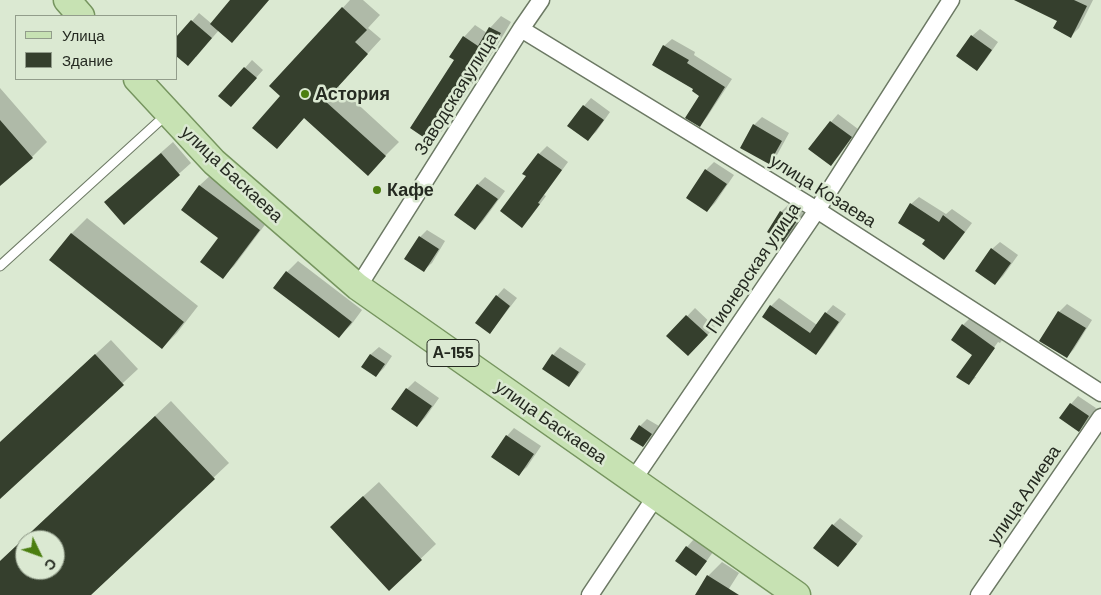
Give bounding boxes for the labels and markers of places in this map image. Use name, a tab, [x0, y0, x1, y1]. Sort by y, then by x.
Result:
place label: Астория	[315, 83, 390, 105]
marker: Астория	[299, 88, 311, 100]
place label: Кафе	[387, 179, 434, 201]
marker: Кафе	[371, 184, 383, 196]

